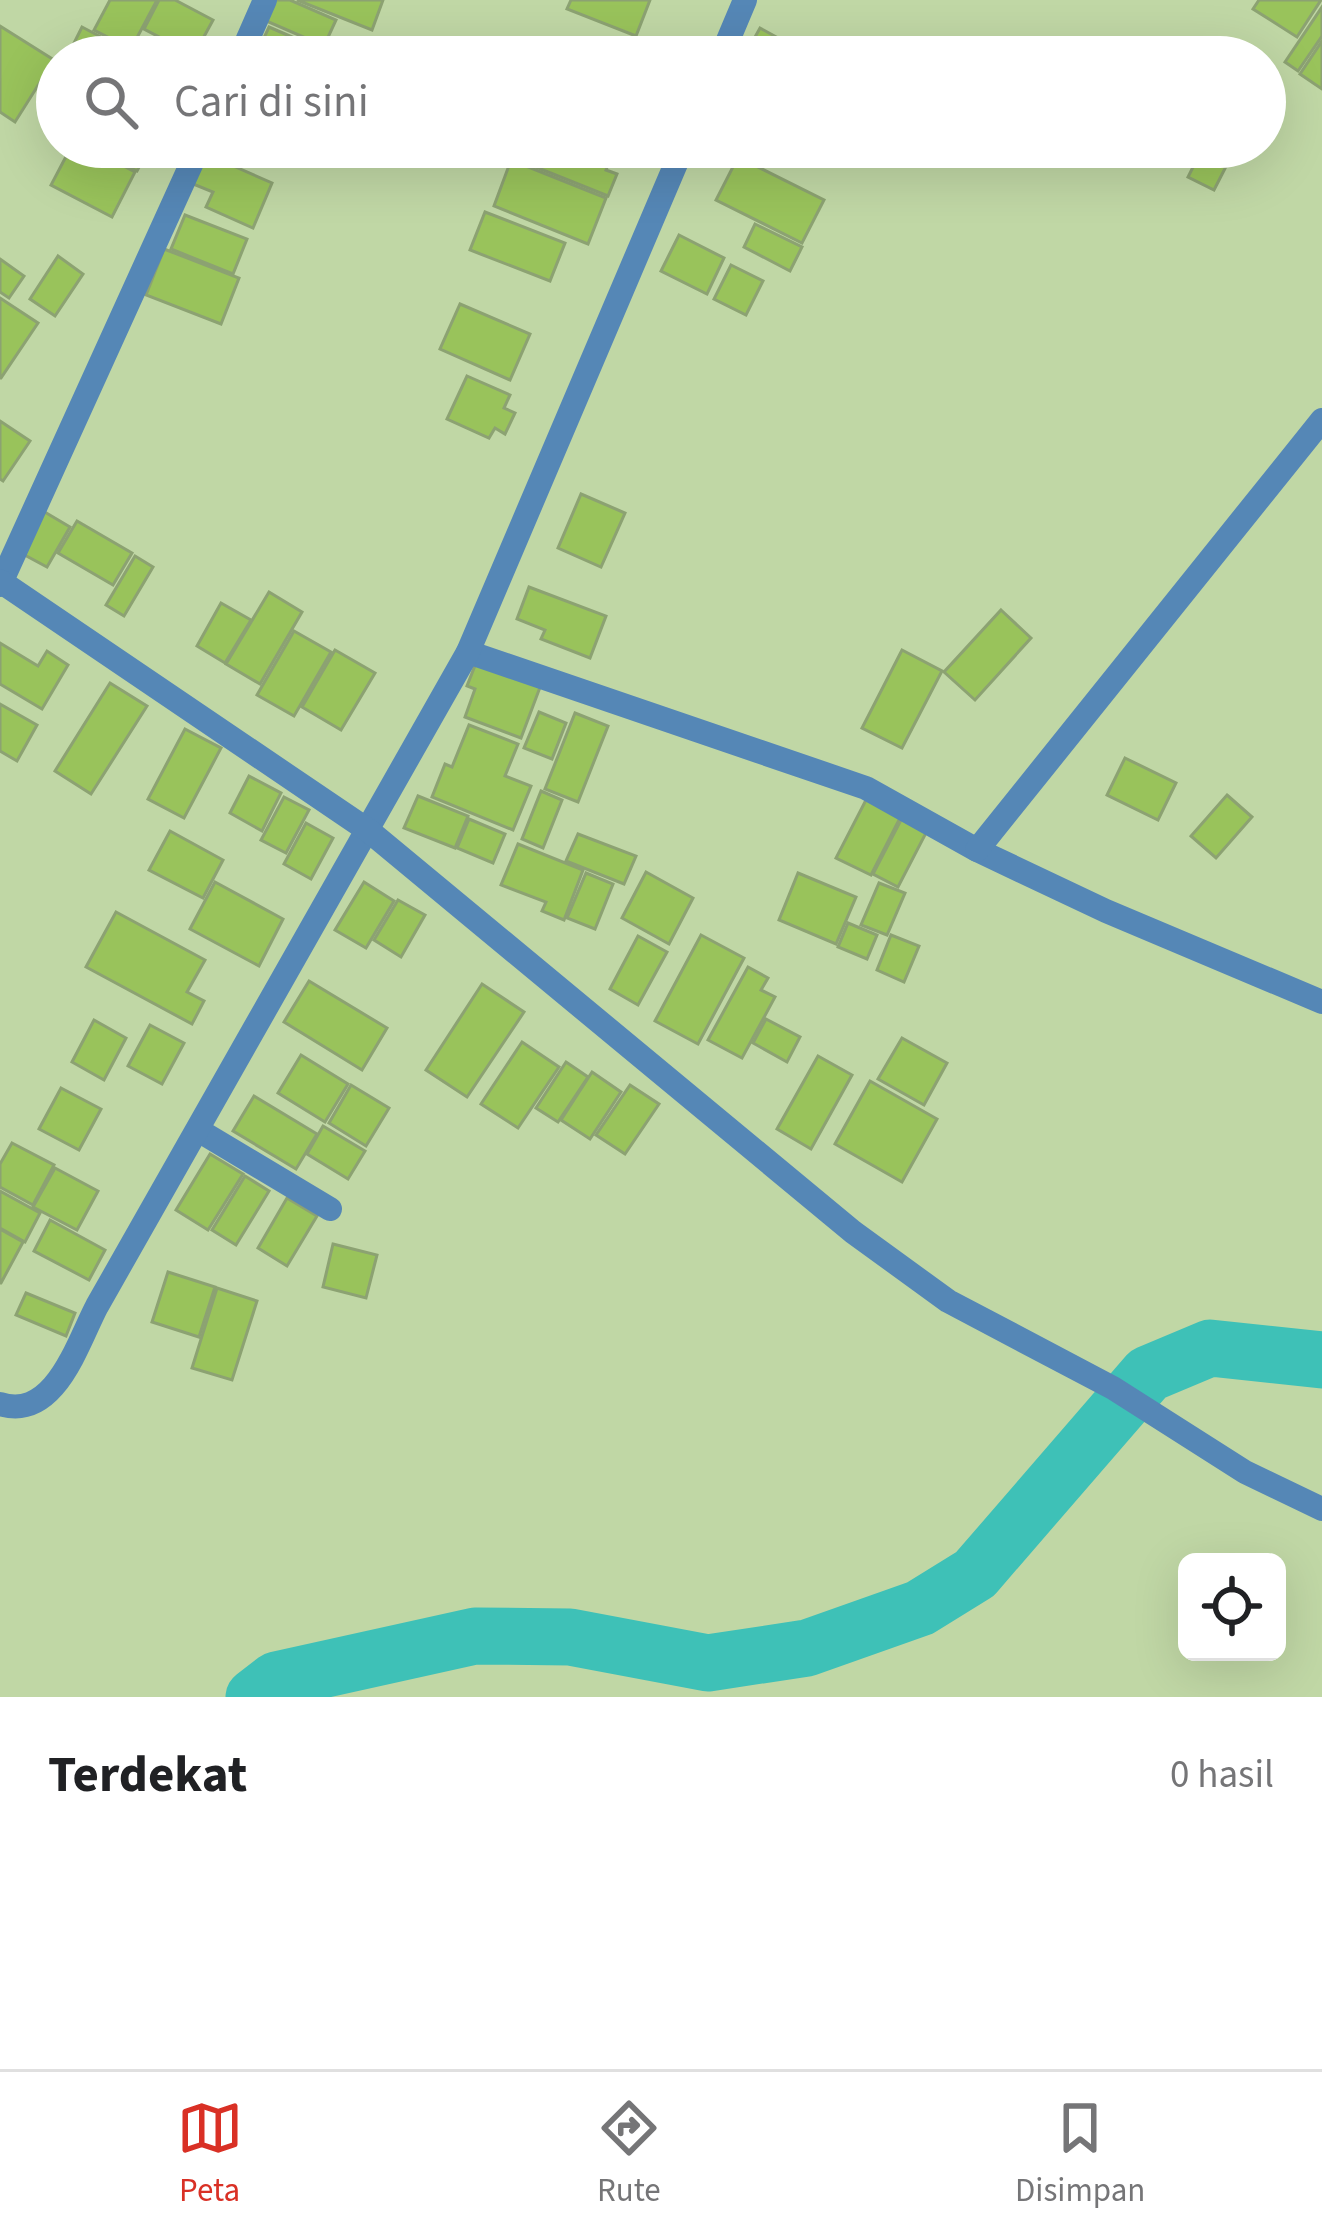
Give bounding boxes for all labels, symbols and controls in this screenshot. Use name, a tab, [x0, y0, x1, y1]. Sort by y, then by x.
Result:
search box	[36, 36, 1286, 168]
icon: search	[78, 69, 144, 135]
text: Cari di sini	[174, 70, 369, 134]
map controls	[1178, 1553, 1286, 1661]
button: locate	[1178, 1553, 1286, 1661]
text: Terdekat	[48, 1739, 247, 1811]
text: 0 hasil	[1170, 1747, 1274, 1803]
tab: Peta	[177, 2095, 243, 2214]
tab: Rute	[596, 2095, 662, 2214]
tab: Disimpan	[1015, 2095, 1145, 2214]

